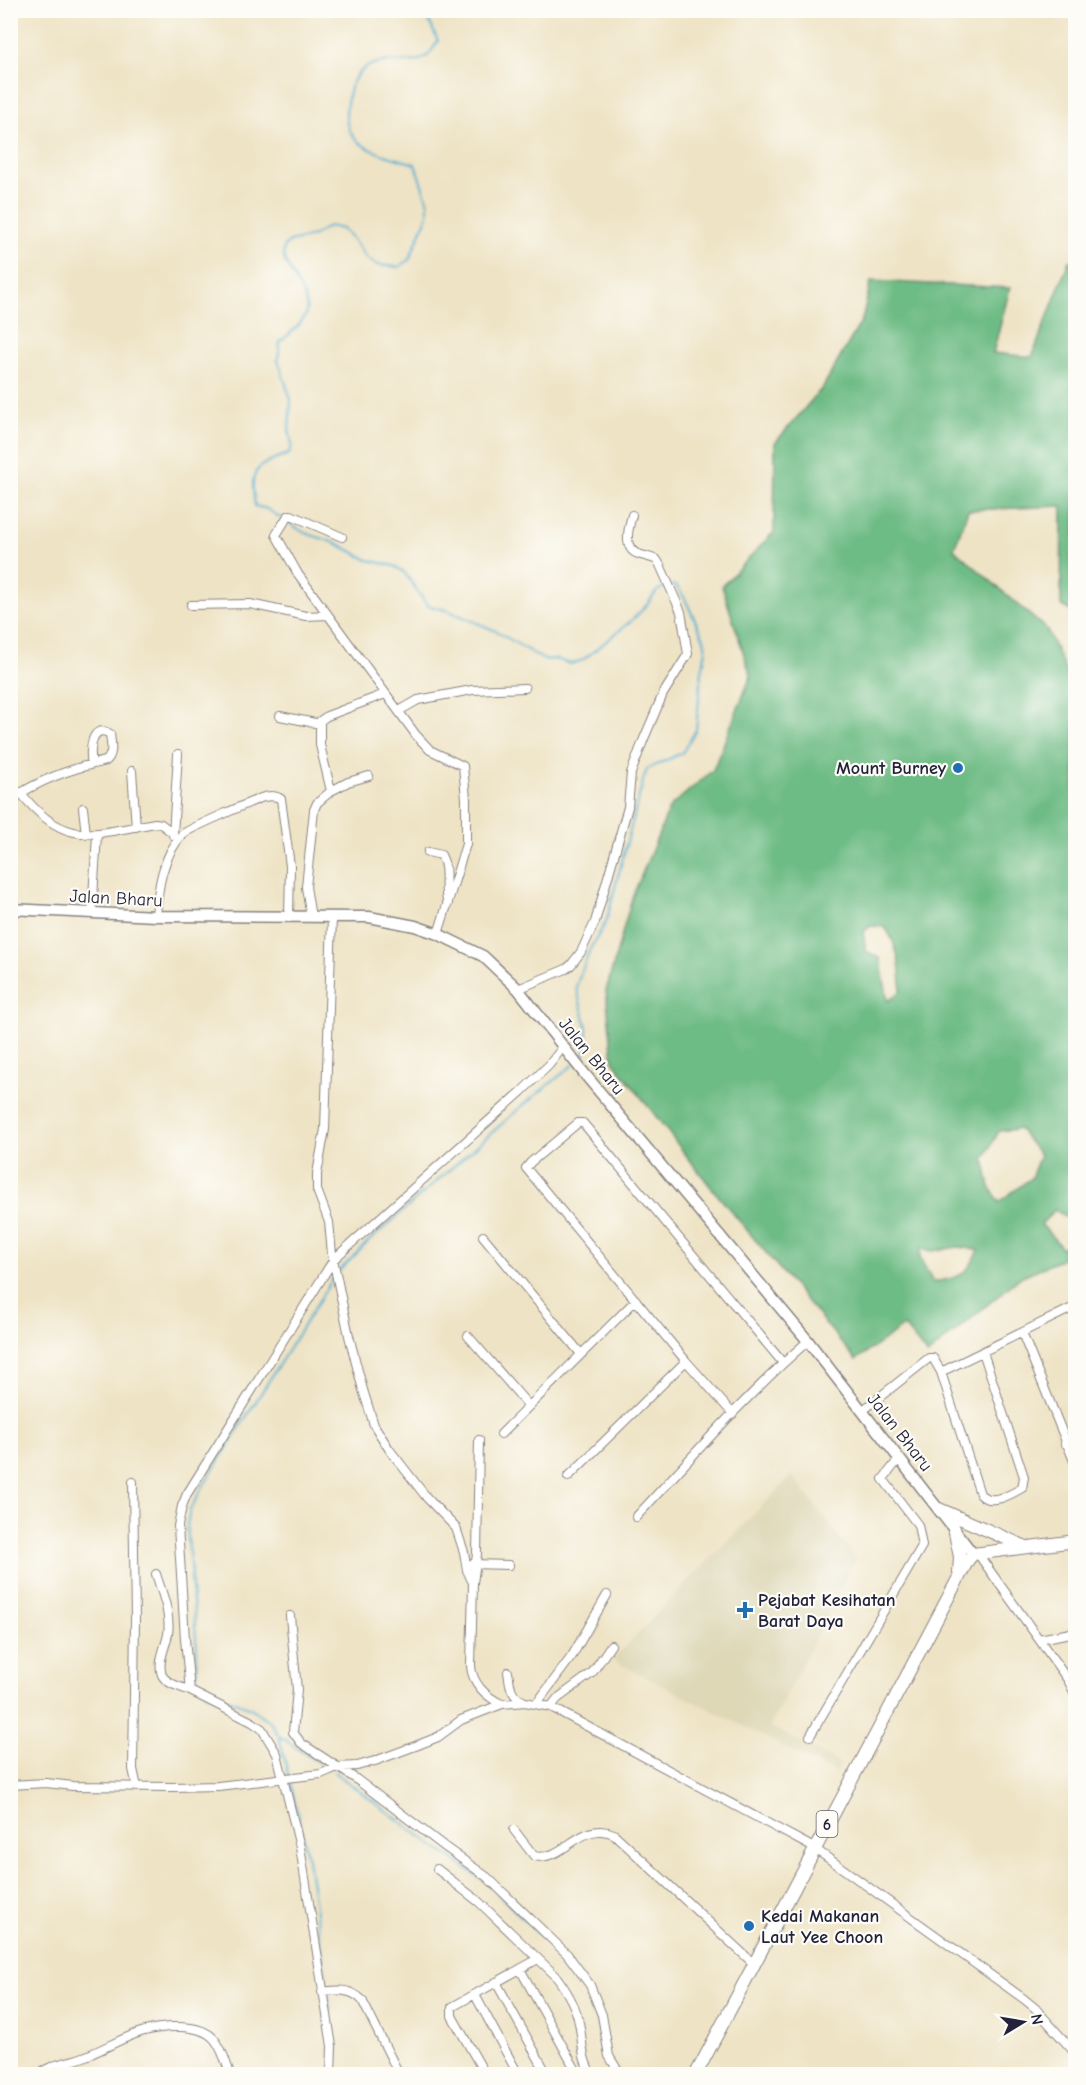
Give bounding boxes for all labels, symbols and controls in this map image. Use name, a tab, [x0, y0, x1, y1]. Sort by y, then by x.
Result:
place label: Mount Burney	[836, 758, 947, 779]
marker: Mount Burney	[951, 761, 965, 775]
street label: Jalan Bharu	[69, 886, 163, 911]
street label: Jalan Bharu	[554, 1014, 629, 1099]
street label: Jalan Bharu	[863, 1389, 937, 1475]
place label: Pejabat Kesihatan Barat Daya	[758, 1590, 896, 1632]
marker: Pejabat Kesihatan Barat Daya	[736, 1601, 754, 1619]
road number: 6	[816, 1811, 838, 1837]
place label: Kedai Makanan Laut Yee Choon	[761, 1906, 883, 1948]
marker: Kedai Makanan Laut Yee Choon	[742, 1919, 756, 1933]
north arrow	[993, 1992, 1053, 2052]
text: N	[1027, 2012, 1047, 2026]

